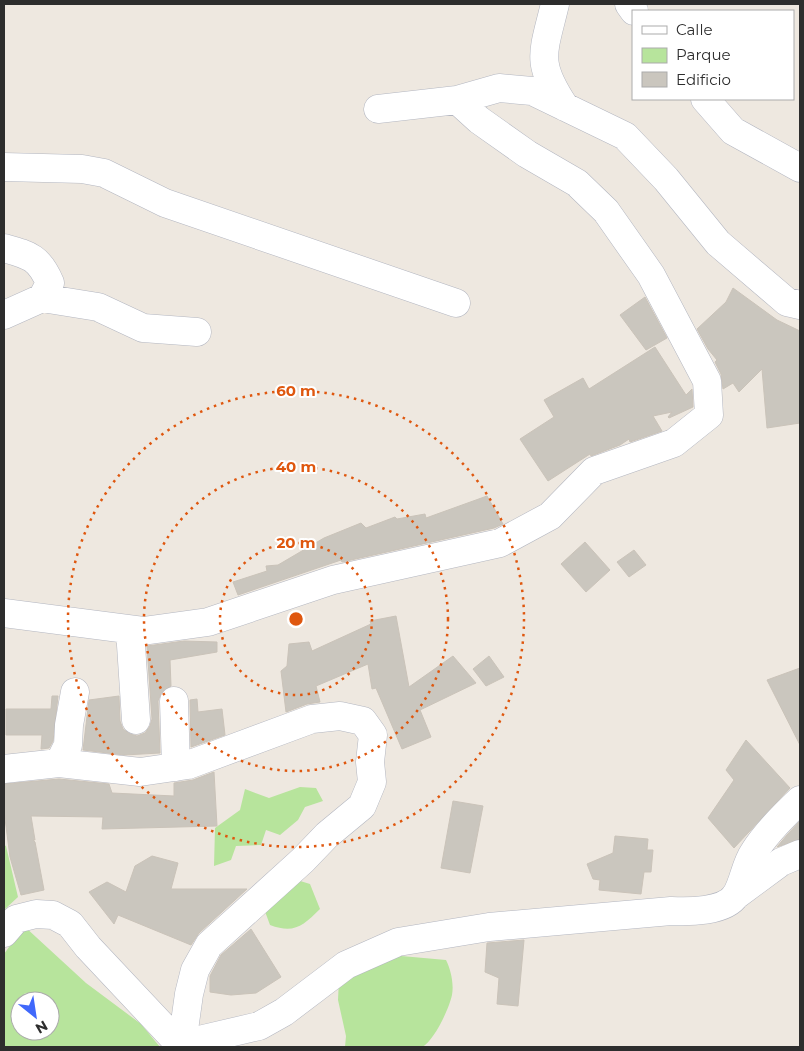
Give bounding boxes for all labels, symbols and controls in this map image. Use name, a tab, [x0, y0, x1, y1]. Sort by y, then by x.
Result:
legend	[632, 10, 794, 100]
text: Calle	[676, 20, 713, 39]
text: Parque	[676, 45, 731, 64]
text: Edificio	[676, 70, 731, 89]
text: 60 m	[276, 381, 316, 400]
text: 40 m	[276, 457, 316, 476]
text: 20 m	[276, 533, 316, 552]
centre of rings	[287, 610, 305, 628]
north arrow	[10, 991, 60, 1041]
text: N	[32, 1017, 51, 1038]

